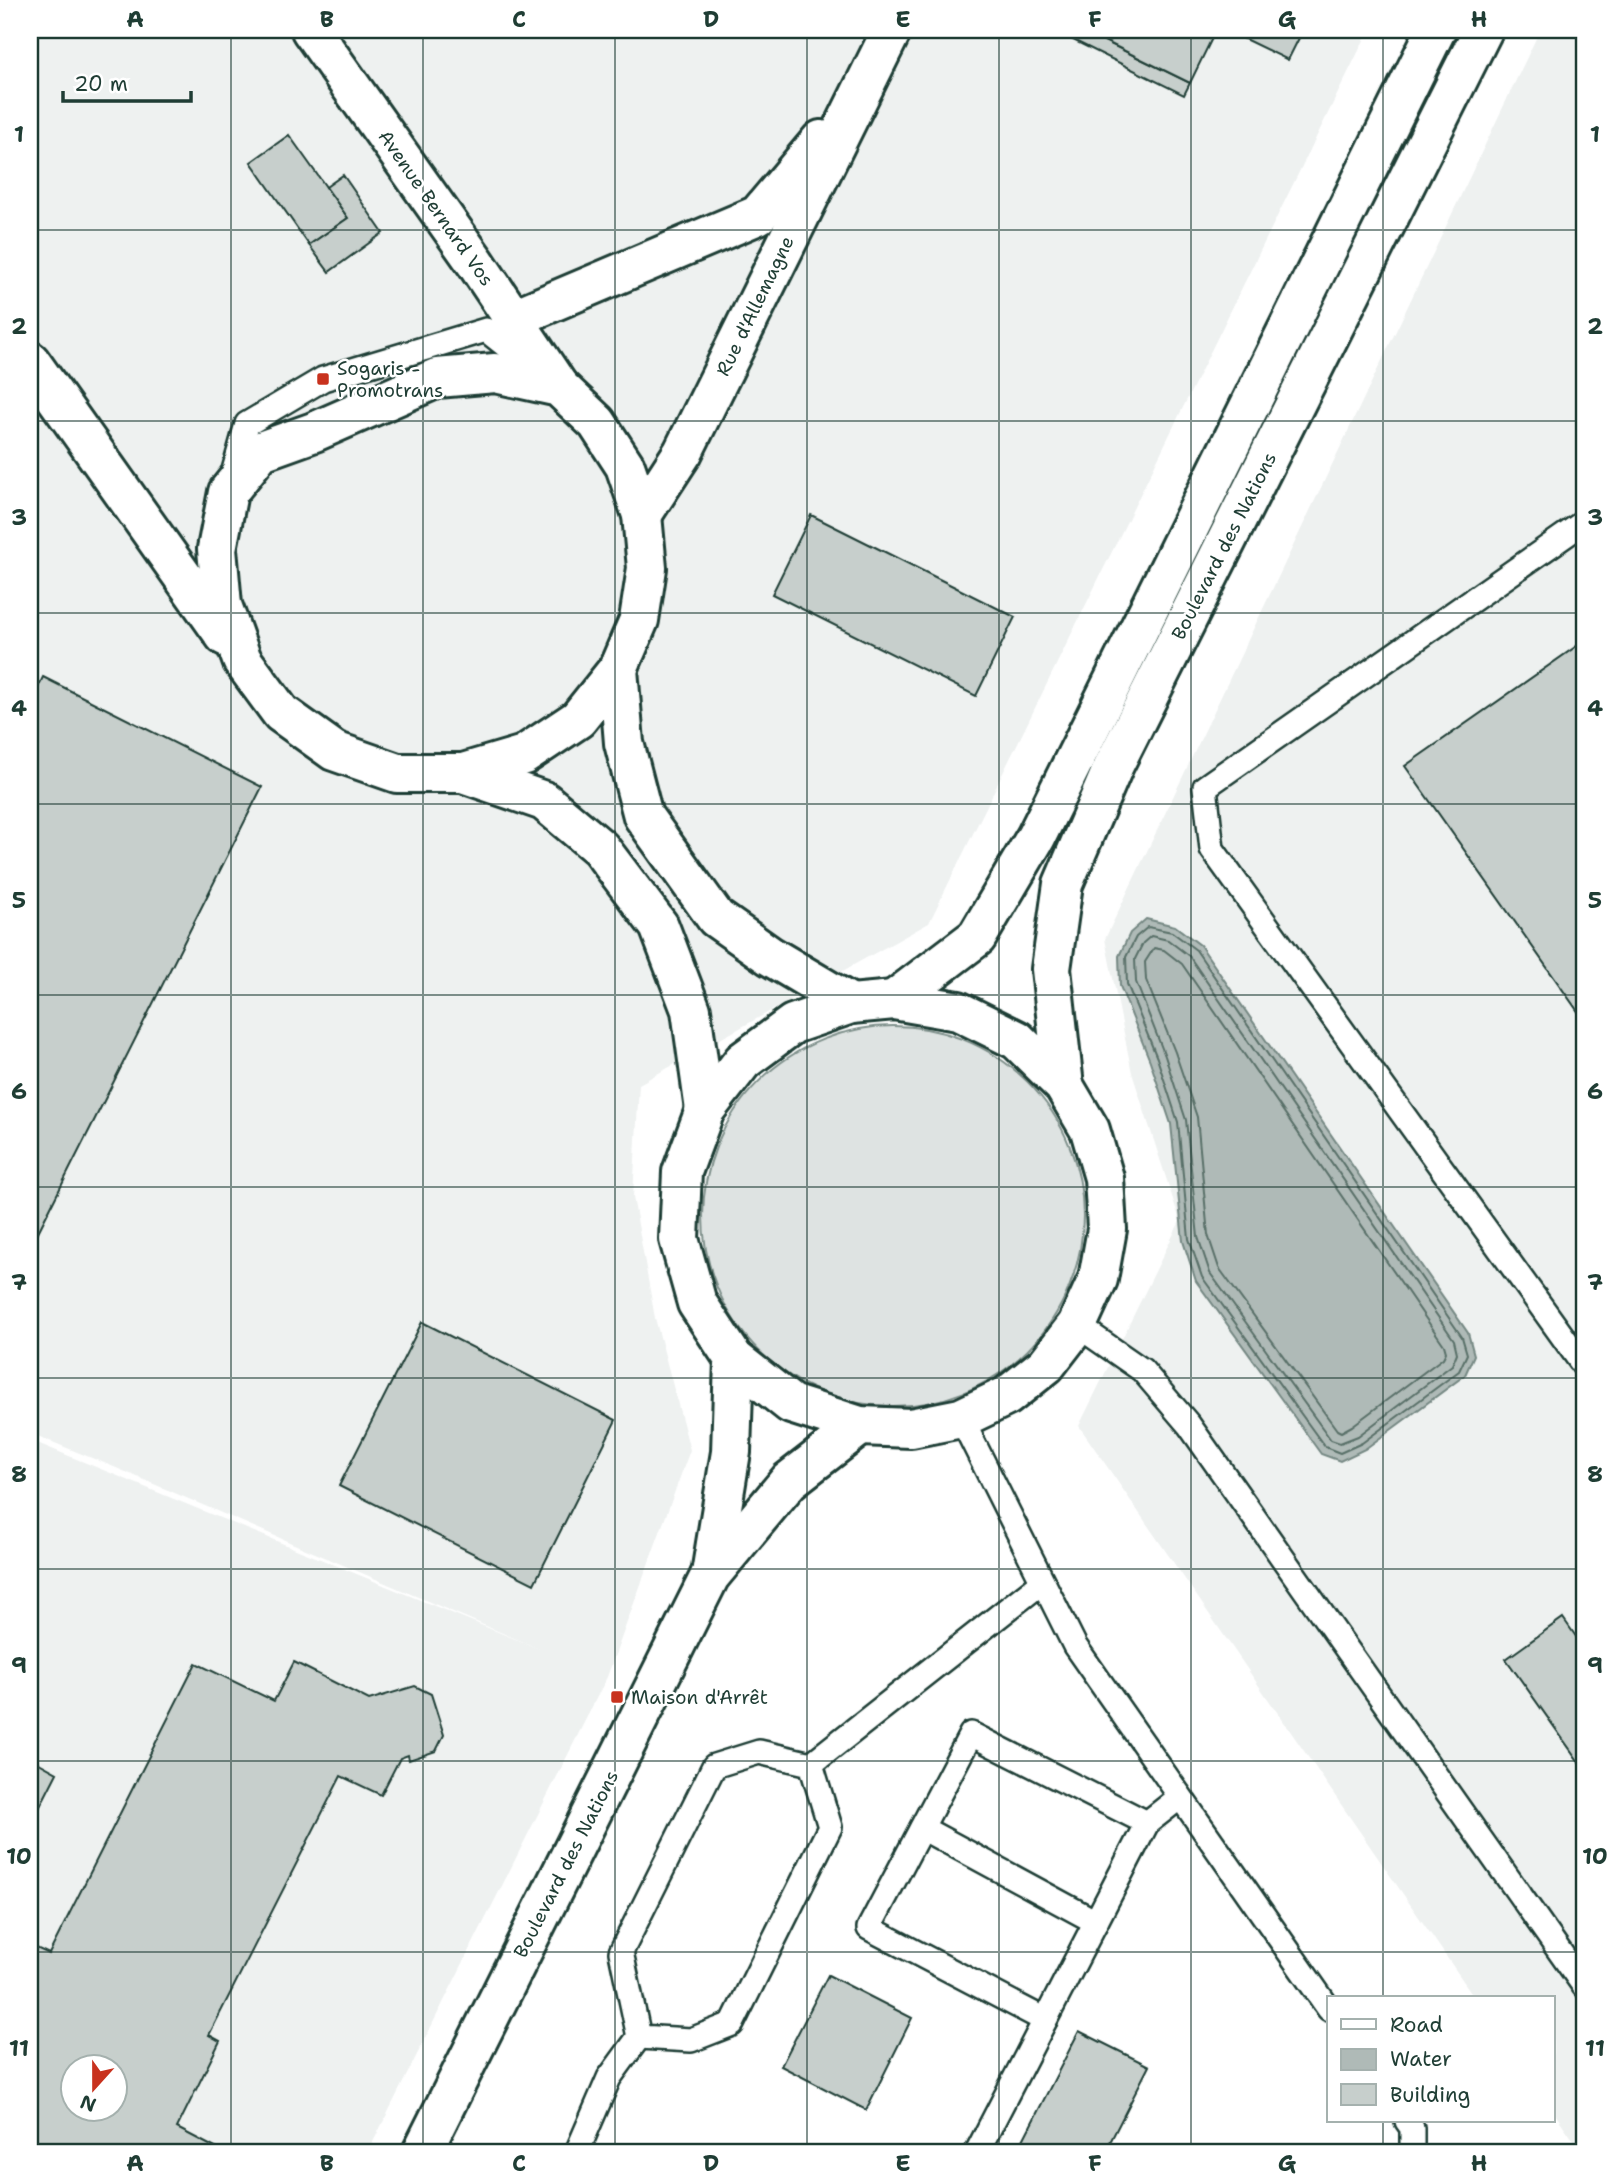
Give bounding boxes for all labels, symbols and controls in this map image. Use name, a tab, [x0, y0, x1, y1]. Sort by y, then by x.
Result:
text: A	[126, 4, 144, 34]
text: B	[320, 4, 334, 34]
text: C	[512, 4, 526, 34]
text: D	[703, 4, 719, 34]
text: E	[895, 4, 911, 34]
text: F	[1088, 4, 1102, 34]
text: G	[1278, 4, 1297, 34]
text: H	[1471, 4, 1487, 34]
scale bar	[63, 60, 191, 104]
text: 20 m	[74, 70, 128, 98]
text: 1	[14, 119, 24, 149]
text: 1	[1590, 119, 1600, 149]
street label: Avenue Bernard Vos	[373, 125, 499, 291]
street label: Rue d'Allemagne	[710, 232, 800, 380]
text: 2	[11, 311, 27, 341]
text: 2	[1587, 311, 1603, 341]
place label: Sogaris - Promotrans	[337, 356, 443, 403]
marker: Sogaris - Promotrans	[315, 371, 331, 387]
street label: Boulevard des Nations	[1166, 448, 1282, 644]
text: 3	[11, 502, 27, 532]
text: 3	[1587, 502, 1603, 532]
text: 4	[11, 693, 27, 723]
text: 4	[1587, 693, 1603, 723]
text: 5	[12, 885, 26, 915]
text: 5	[1588, 885, 1602, 915]
text: 6	[11, 1076, 27, 1106]
text: 6	[1587, 1076, 1603, 1106]
text: 7	[11, 1267, 27, 1297]
text: 7	[1587, 1267, 1603, 1297]
text: 8	[11, 1459, 27, 1489]
text: 8	[1587, 1459, 1603, 1489]
text: 9	[11, 1650, 27, 1680]
text: 9	[1587, 1650, 1603, 1680]
place label: Maison d'Arrêt	[631, 1685, 768, 1710]
marker: Maison d'Arrêt	[609, 1689, 625, 1705]
street label: Boulevard des Nations	[508, 1766, 624, 1962]
text: 10	[6, 1841, 32, 1871]
text: 10	[1582, 1841, 1608, 1871]
legend	[1327, 1996, 1554, 2122]
text: Road	[1390, 2011, 1443, 2039]
text: 11	[9, 2033, 29, 2063]
text: 11	[1585, 2033, 1605, 2063]
text: Water	[1390, 2045, 1452, 2073]
north arrow	[60, 2052, 130, 2122]
text: Building	[1390, 2081, 1470, 2109]
text: N	[77, 2089, 100, 2118]
text: A	[126, 2148, 144, 2178]
text: B	[320, 2148, 334, 2178]
text: C	[512, 2148, 526, 2178]
text: D	[703, 2148, 719, 2178]
text: E	[895, 2148, 911, 2178]
text: F	[1088, 2148, 1102, 2178]
text: G	[1278, 2148, 1297, 2178]
text: H	[1471, 2148, 1487, 2178]

